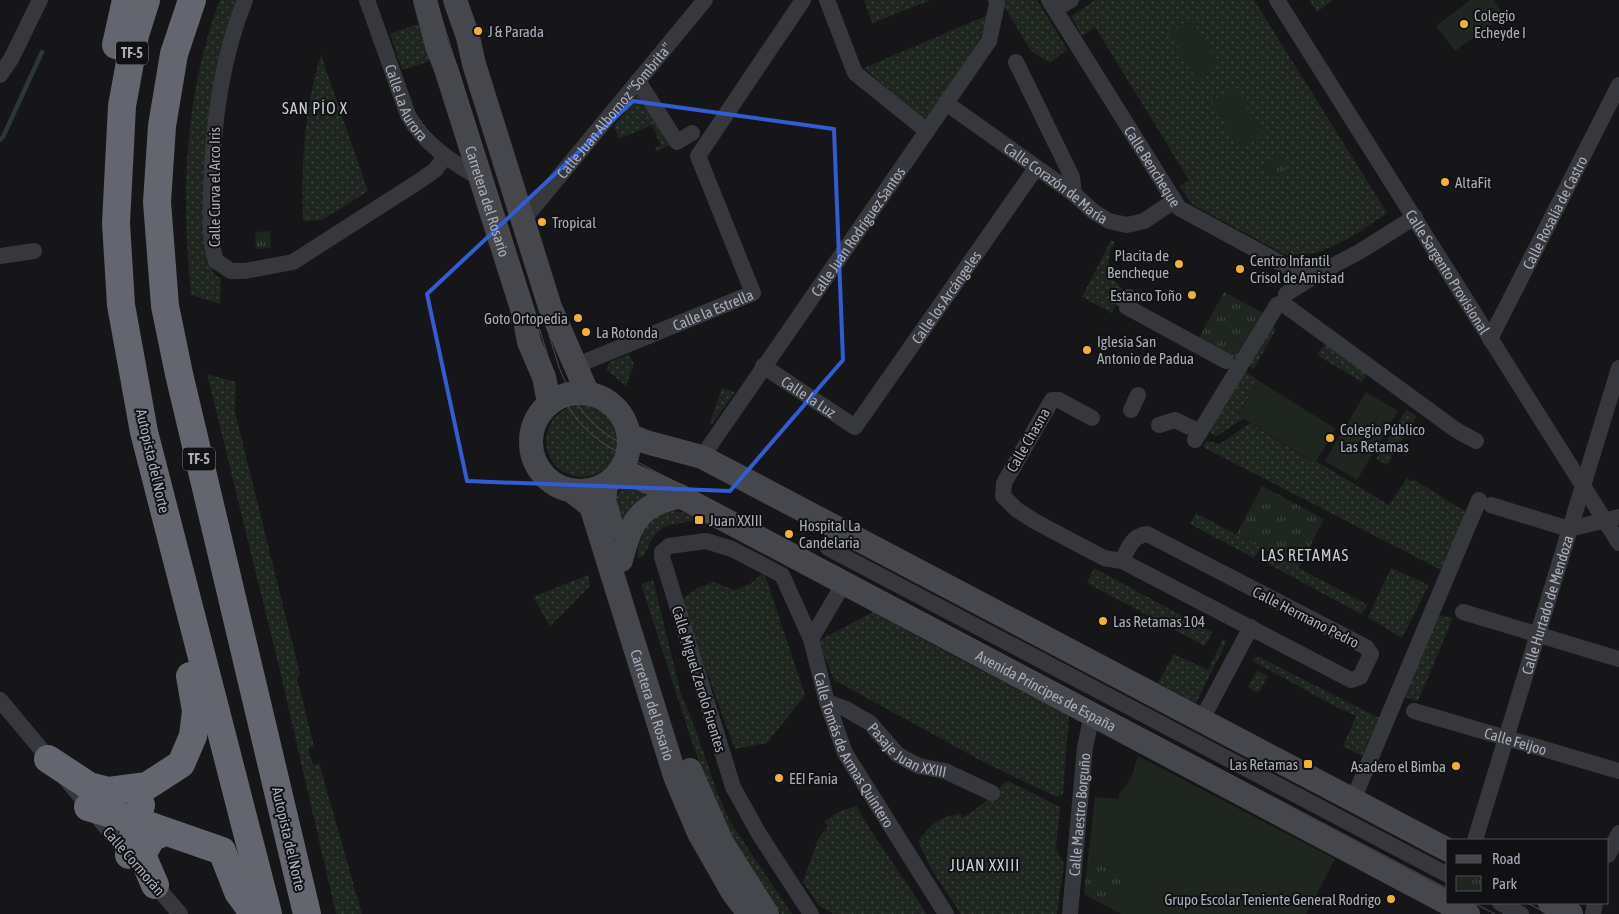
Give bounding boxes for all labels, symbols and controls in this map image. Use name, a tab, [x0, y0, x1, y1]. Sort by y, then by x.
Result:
place label: Colegio Echeyde I	[1474, 7, 1526, 41]
marker: Colegio Echeyde I	[1458, 18, 1470, 30]
place label: J & Parada	[488, 23, 544, 40]
marker: J & Parada	[472, 25, 484, 37]
street label: Calle Juan Albornoz "Sombrita"	[553, 39, 675, 182]
road number: TF-5	[116, 42, 148, 64]
street label: Calle La Aurora	[382, 62, 432, 144]
district label: SAN PÍO X	[282, 99, 348, 117]
street label: Calle Bencheque	[1121, 123, 1185, 210]
street label: Calle Curva el Arco Iris	[206, 127, 223, 247]
street label: Calle Corazón de María	[1001, 139, 1111, 227]
street label: Carretera del Rosario	[462, 144, 513, 259]
street label: Calle Rosalía de Castro	[1518, 153, 1590, 272]
street label: Calle Juan Rodríguez Santos	[807, 163, 908, 299]
place label: AltaFit	[1455, 174, 1491, 191]
marker: AltaFit	[1439, 176, 1451, 188]
street label: Calle Sargento Provisional	[1403, 206, 1494, 337]
place label: Tropical	[552, 214, 596, 231]
marker: Tropical	[536, 216, 548, 228]
street label: Calle los Arcángeles	[908, 247, 984, 347]
place label: Placita de Bencheque	[1107, 247, 1169, 281]
place label: Centro Infantil Crisol de Amistad	[1250, 252, 1344, 286]
marker: Placita de Bencheque	[1173, 258, 1185, 270]
marker: Centro Infantil Crisol de Amistad	[1234, 263, 1246, 275]
street label: Calle la Estrella	[670, 285, 756, 334]
place label: Estanco Toño	[1110, 287, 1182, 304]
marker: Estanco Toño	[1186, 289, 1198, 301]
place label: Goto Ortopedia	[484, 310, 568, 327]
marker: Goto Ortopedia	[572, 312, 584, 324]
place label: La Rotonda	[596, 324, 658, 341]
marker: La Rotonda	[580, 326, 592, 338]
place label: Iglesia San Antonio de Padua	[1097, 333, 1194, 367]
marker: Iglesia San Antonio de Padua	[1081, 344, 1093, 356]
street label: Calle la Luz	[778, 372, 840, 421]
street label: Calle Chasna	[1003, 405, 1053, 475]
street label: Autopista del Norte	[133, 407, 173, 515]
place label: Colegio Público Las Retamas	[1340, 421, 1425, 455]
marker: Colegio Público Las Retamas	[1324, 432, 1336, 444]
road number: TF-5	[183, 448, 215, 470]
place label: Juan XXIII	[709, 512, 762, 529]
marker: Juan XXIII	[693, 514, 705, 526]
place label: Hospital La Candelaria	[799, 517, 861, 551]
marker: Hospital La Candelaria	[783, 528, 795, 540]
street label: Calle Hurtado de Mendoza	[1518, 533, 1576, 676]
district label: LAS RETAMAS	[1261, 546, 1349, 564]
street label: Calle Hermano Pedro	[1250, 583, 1362, 651]
street label: Calle Miguel Zerolo Fuentes	[669, 604, 729, 754]
place label: Las Retamas 104	[1113, 613, 1205, 630]
marker: Las Retamas 104	[1097, 615, 1109, 627]
street label: Avenida Príncipes de España	[973, 646, 1119, 734]
street label: Carretera del Rosario	[628, 647, 678, 762]
street label: Calle Tomás de Armas Quintero	[811, 670, 898, 830]
street label: Pasaje Juan XXIII	[865, 719, 948, 780]
street label: Calle Feijoo	[1483, 724, 1549, 758]
street label: Calle Maestro Borguño	[1065, 752, 1093, 877]
place label: Las Retamas	[1229, 756, 1298, 773]
marker: Las Retamas	[1302, 758, 1314, 770]
place label: Asadero el Bimba	[1351, 758, 1446, 775]
marker: Asadero el Bimba	[1450, 760, 1462, 772]
place label: EEI Fania	[789, 770, 838, 787]
marker: EEI Fania	[773, 772, 785, 784]
street label: Autopista del Norte	[269, 785, 309, 893]
street label: Calle Cormorán	[100, 823, 168, 899]
legend	[1446, 839, 1609, 904]
text: Road	[1492, 850, 1521, 867]
district label: JUAN XXIII	[950, 856, 1020, 874]
text: Park	[1492, 875, 1517, 892]
place label: Grupo Escolar Teniente General Rodrigo	[1164, 891, 1381, 908]
marker: Grupo Escolar Teniente General Rodrigo	[1385, 893, 1397, 905]

